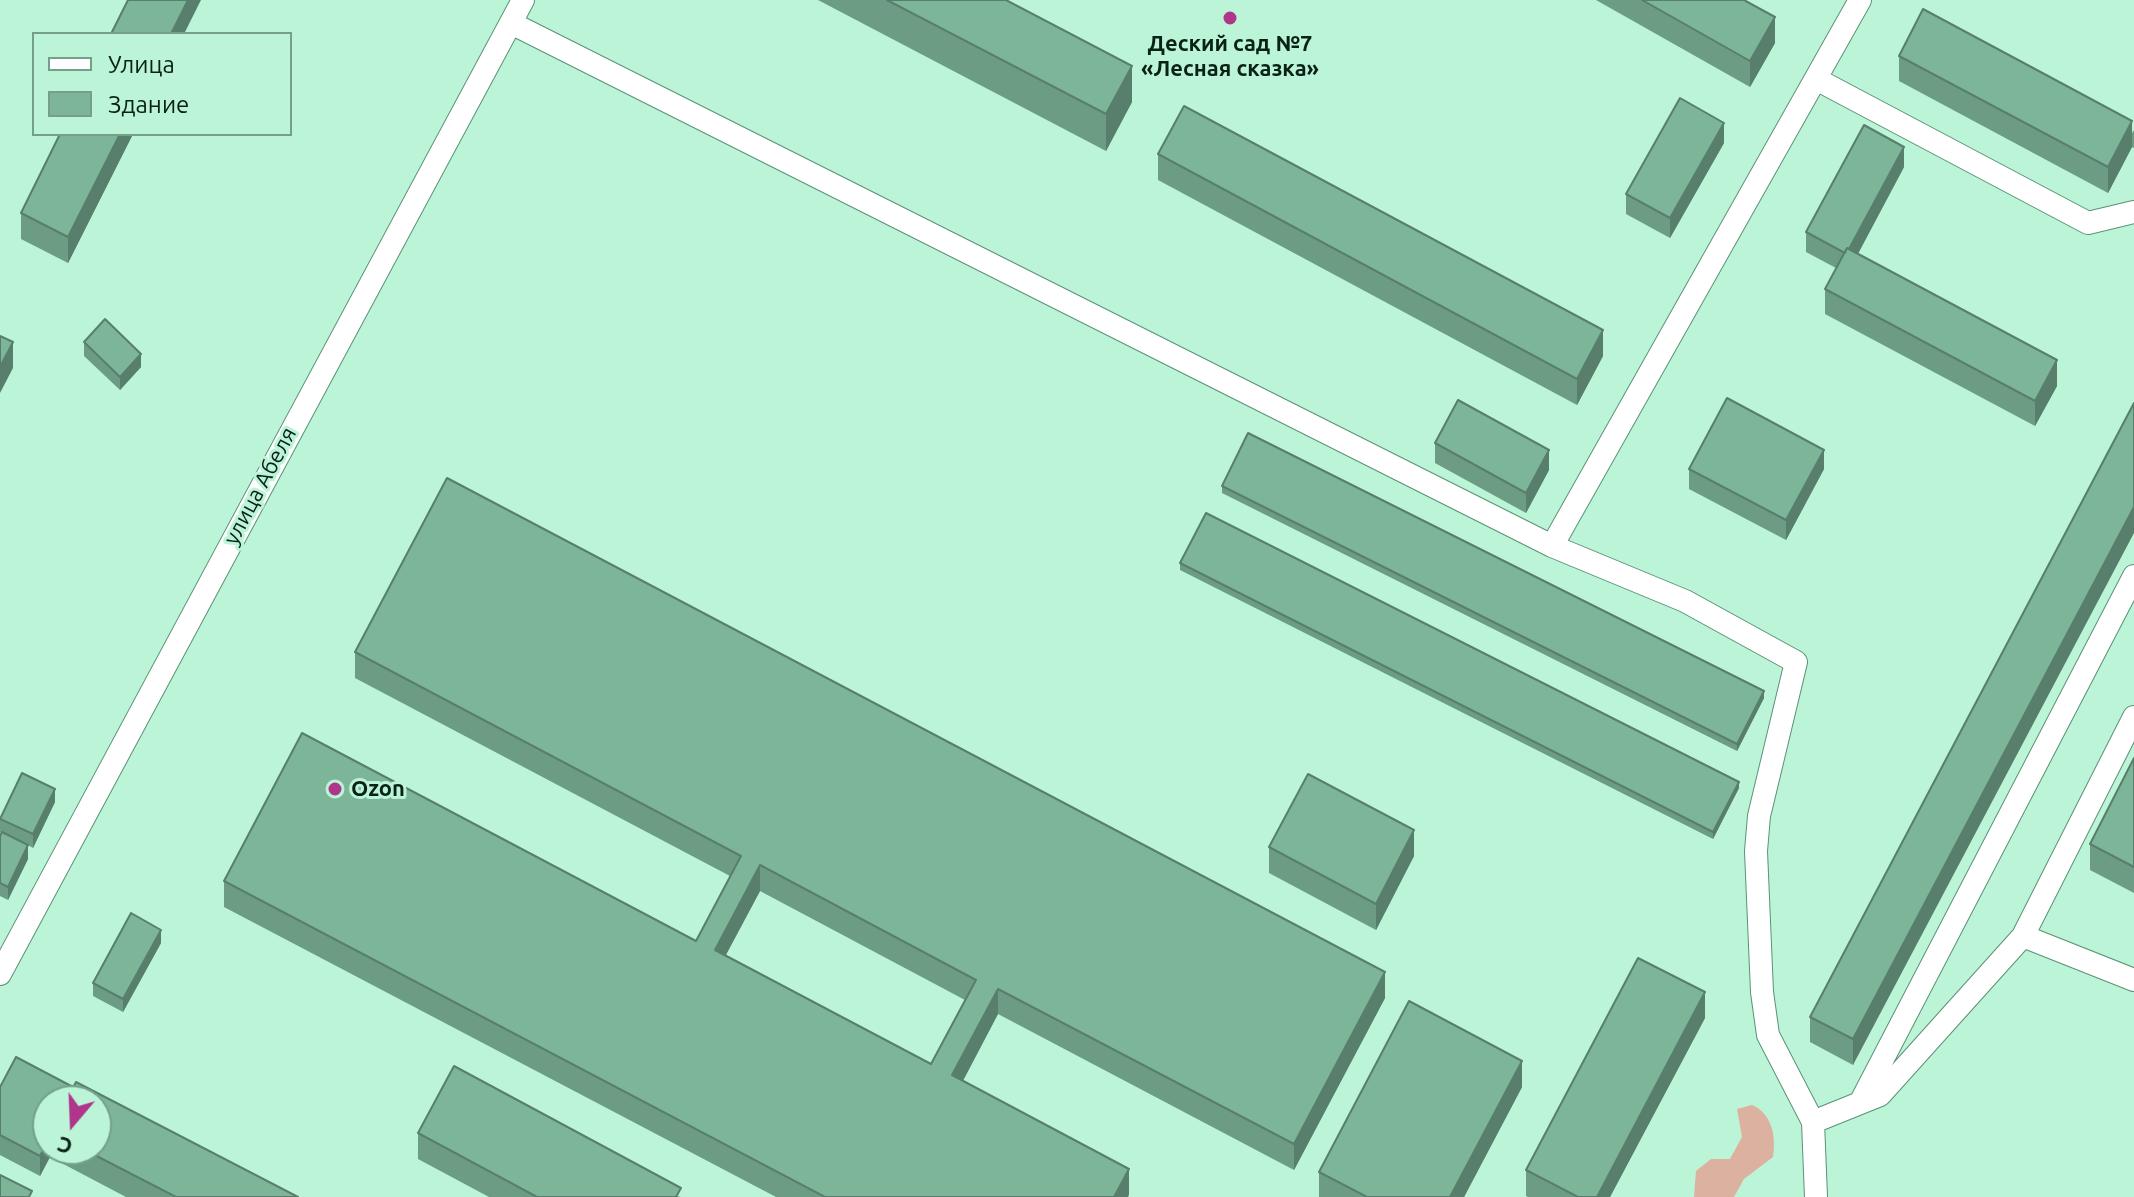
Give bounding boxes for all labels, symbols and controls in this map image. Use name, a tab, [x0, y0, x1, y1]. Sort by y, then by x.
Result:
marker: Деский сад №7 «Лесная сказка»	[1221, 9, 1239, 27]
place label: Деский сад №7 «Лесная сказка»	[1141, 31, 1319, 82]
legend	[32, 32, 292, 136]
text: Улица	[108, 51, 175, 78]
text: Здание	[108, 91, 189, 118]
street label: улица Абеля	[218, 423, 302, 549]
place label: Ozon	[351, 776, 405, 802]
marker: Ozon	[326, 780, 344, 798]
north arrow	[32, 1085, 112, 1165]
text: С	[54, 1132, 75, 1160]

